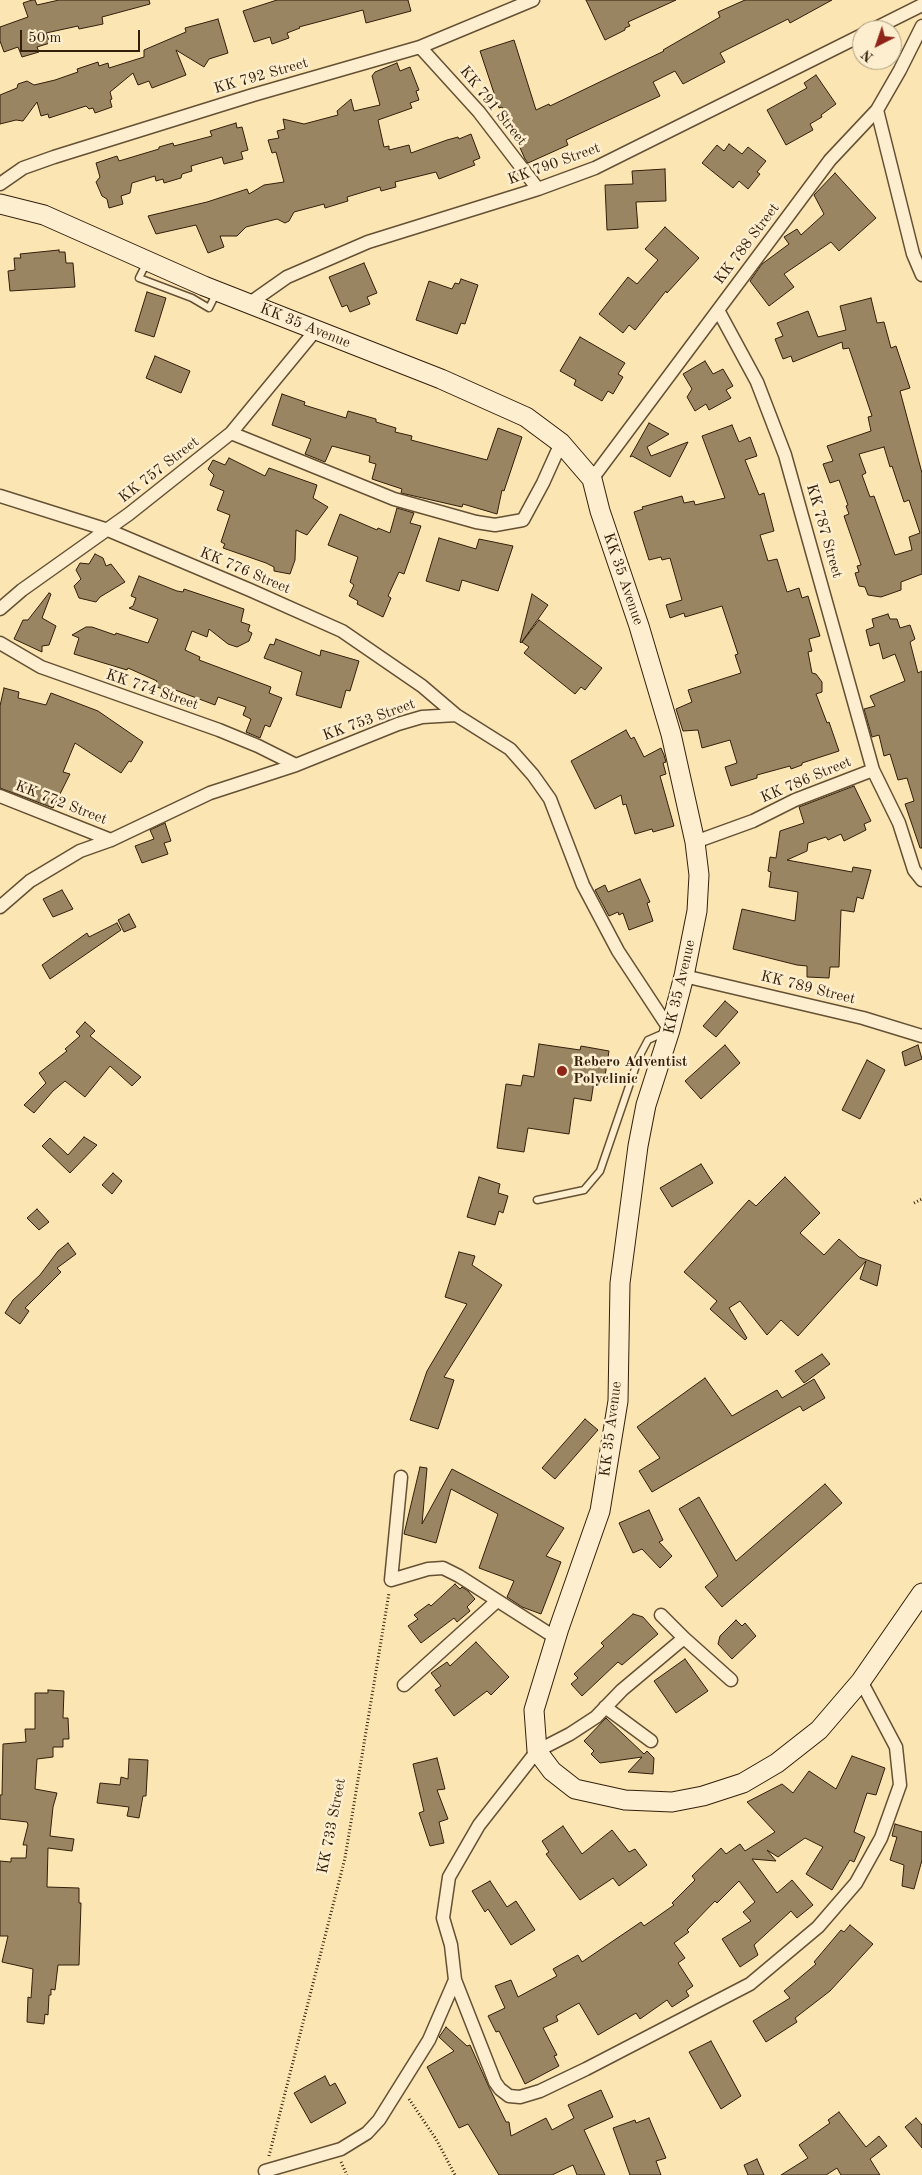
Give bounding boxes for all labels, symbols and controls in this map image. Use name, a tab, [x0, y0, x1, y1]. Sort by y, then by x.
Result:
scale bar	[22, 20, 142, 52]
north arrow	[852, 20, 902, 70]
text: 50 m	[28, 31, 62, 46]
text: N	[859, 47, 876, 64]
street label: KK 792 Street	[212, 54, 310, 98]
street label: KK 791 Street	[456, 63, 530, 149]
street label: KK 790 Street	[505, 139, 603, 189]
street label: KK 788 Street	[711, 200, 783, 288]
street label: KK 35 Avenue	[257, 300, 353, 352]
street label: KK 757 Street	[115, 433, 203, 507]
street label: KK 787 Street	[802, 482, 846, 580]
street label: KK 35 Avenue	[599, 531, 647, 627]
street label: KK 776 Street	[197, 544, 293, 598]
street label: KK 774 Street	[103, 666, 201, 714]
street label: KK 753 Street	[320, 695, 418, 745]
street label: KK 786 Street	[758, 753, 854, 807]
street label: KK 772 Street	[13, 777, 109, 829]
street label: KK 35 Avenue	[660, 938, 700, 1036]
street label: KK 789 Street	[759, 968, 857, 1008]
place label: Rebero Adventist Polyclinic	[573, 1053, 687, 1088]
marker: Rebero Adventist Polyclinic	[555, 1064, 569, 1078]
street label: KK 35 Avenue	[596, 1380, 626, 1478]
street label: KK 733 Street	[314, 1777, 350, 1875]

